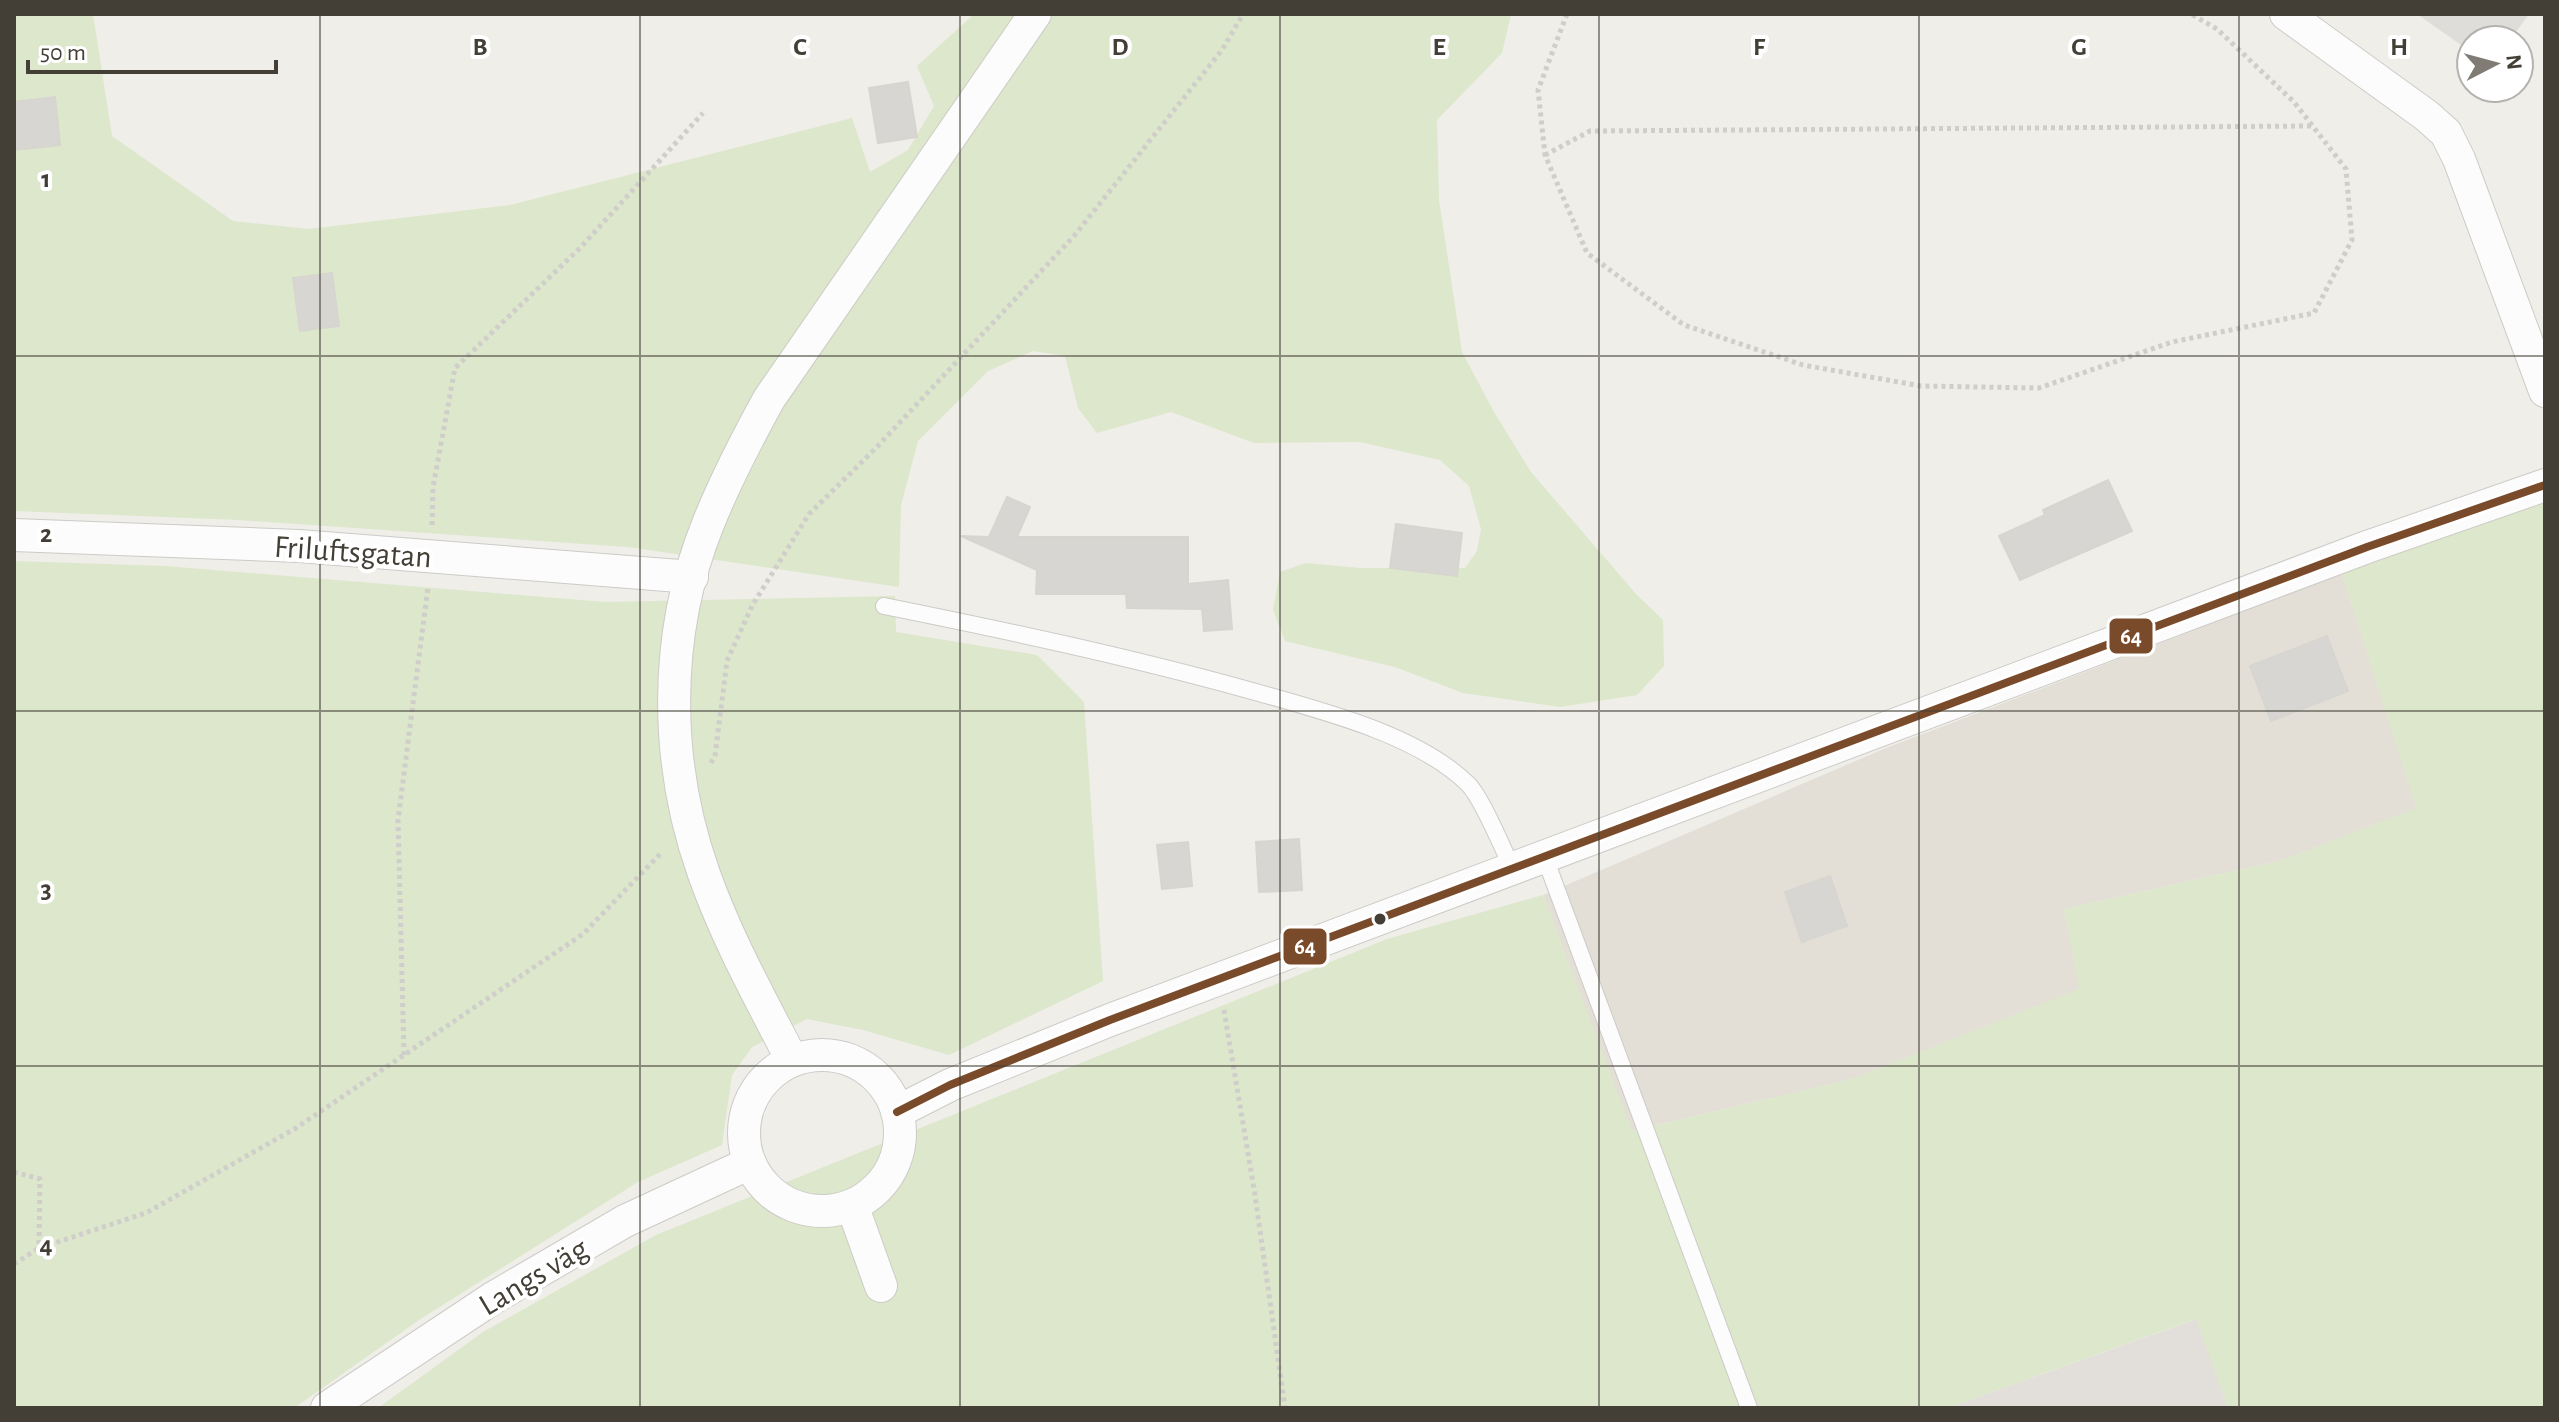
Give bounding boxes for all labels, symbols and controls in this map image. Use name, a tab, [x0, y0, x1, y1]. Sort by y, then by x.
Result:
scale bar	[28, 24, 276, 74]
north arrow	[2455, 24, 2535, 104]
text: B	[472, 34, 488, 60]
text: C	[793, 34, 807, 60]
text: D	[1111, 34, 1129, 60]
text: E	[1432, 34, 1446, 60]
text: F	[1753, 34, 1766, 60]
text: G	[2071, 34, 2087, 60]
text: H	[2390, 34, 2408, 60]
text: 50 m	[40, 41, 86, 65]
text: N	[2502, 53, 2526, 71]
text: 1	[41, 166, 51, 192]
text: 2	[40, 521, 52, 547]
street label: Friluftsgatan	[273, 531, 433, 573]
line badge: 64	[2108, 617, 2154, 655]
text: 64	[2120, 626, 2142, 648]
text: 3	[40, 877, 52, 903]
unlabelled marker	[1372, 911, 1388, 927]
line badge: 64	[1282, 927, 1328, 966]
text: 64	[1294, 936, 1316, 958]
text: 4	[39, 1232, 53, 1258]
street label: Langs väg	[474, 1232, 594, 1322]

